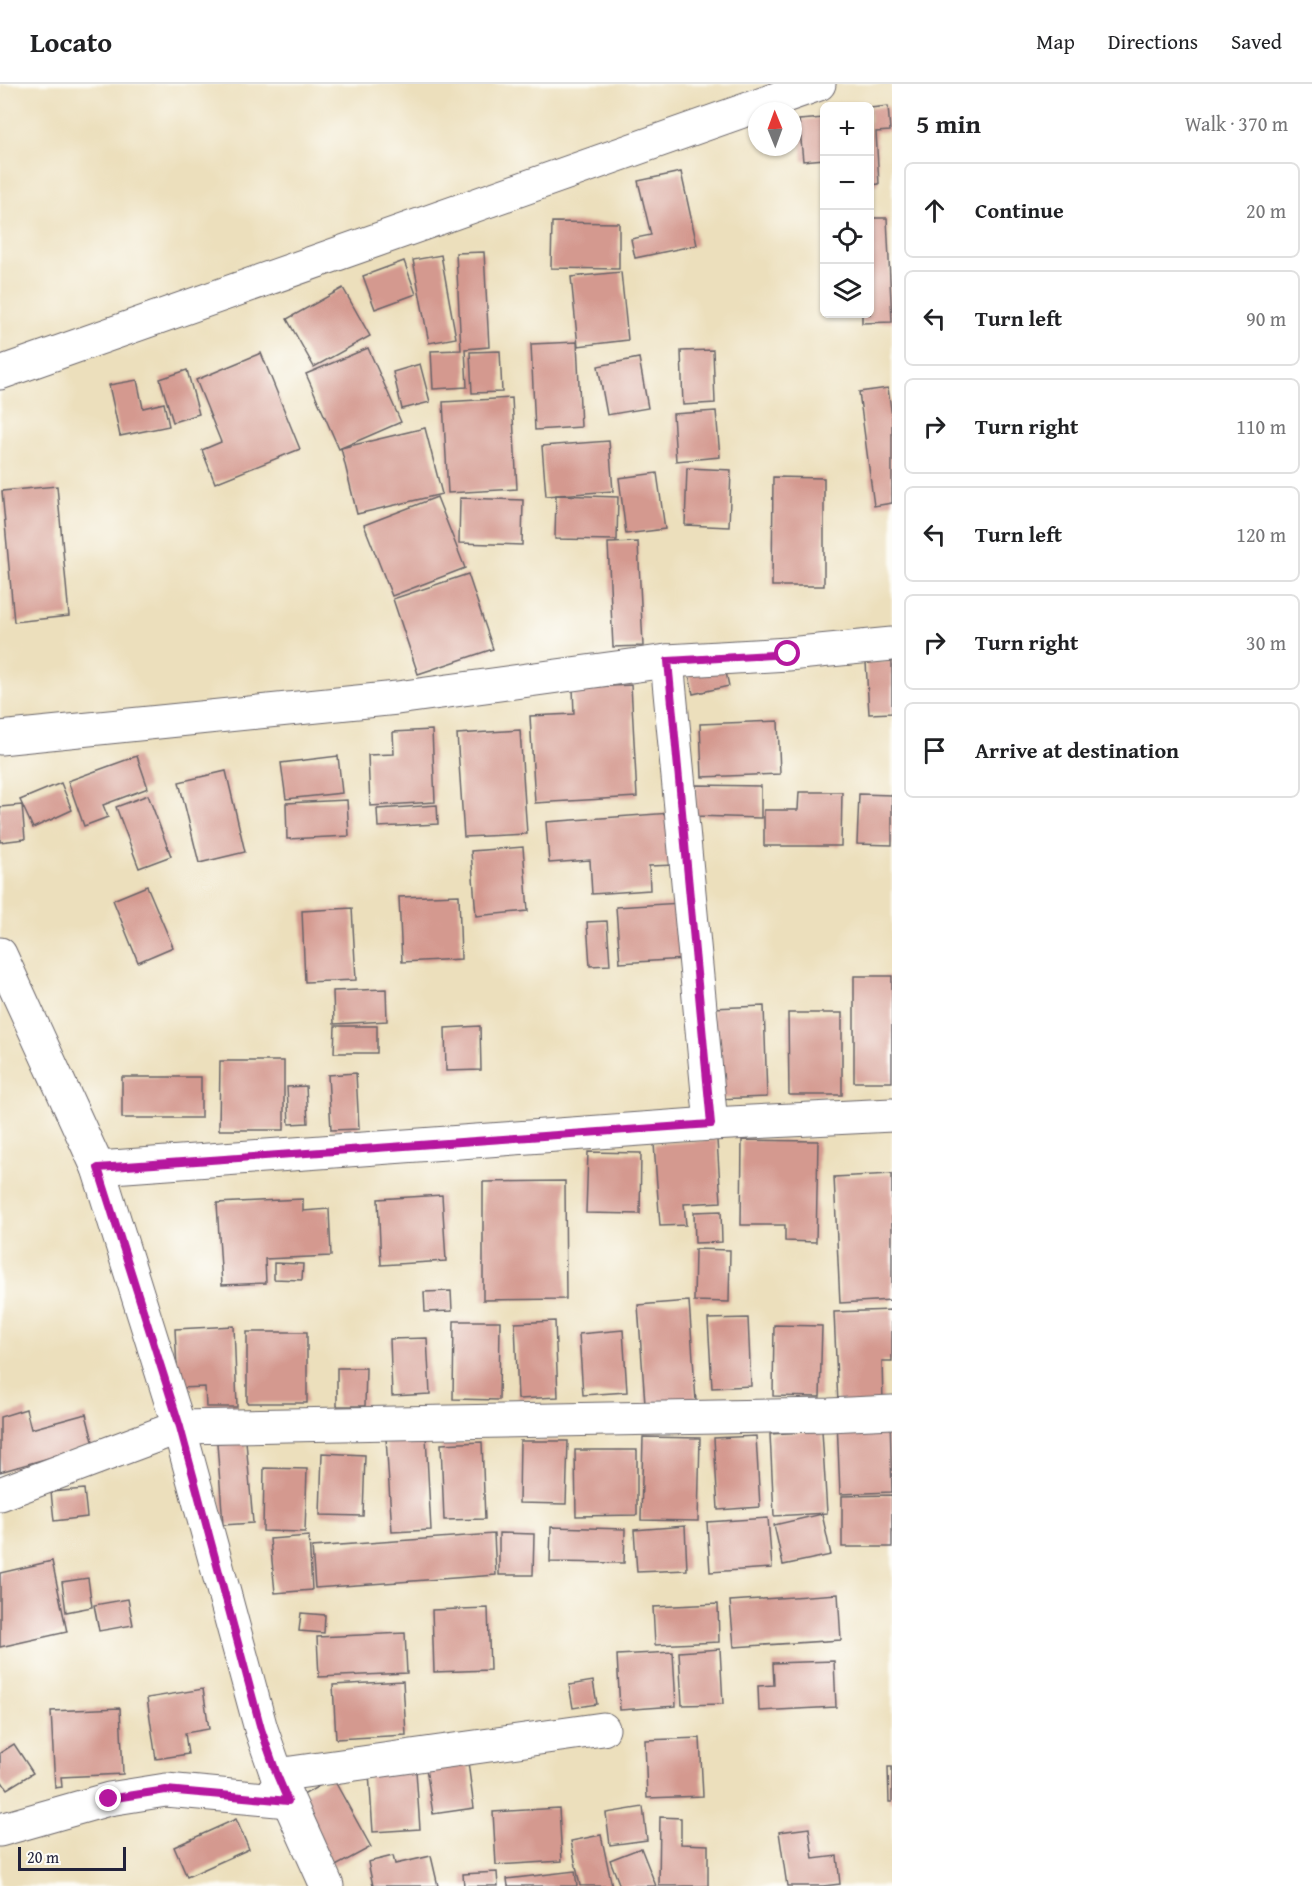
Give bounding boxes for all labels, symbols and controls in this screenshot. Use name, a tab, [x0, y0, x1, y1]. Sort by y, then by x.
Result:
text: Locato	[30, 21, 112, 62]
text: Map	[1036, 26, 1075, 57]
text: Directions	[1108, 26, 1198, 57]
text: Saved	[1231, 26, 1282, 57]
north arrow	[748, 102, 802, 156]
map controls	[820, 102, 874, 318]
button: +	[820, 102, 874, 156]
text: 5 min	[916, 104, 981, 143]
text: Walk · 370 m	[1185, 109, 1288, 138]
button: −	[820, 156, 874, 210]
icon: ahead	[918, 194, 951, 227]
text: Continue	[975, 194, 1064, 226]
text: 20 m	[1246, 196, 1286, 225]
button: locate	[820, 210, 874, 264]
button: layers	[820, 264, 874, 318]
icon: left	[918, 302, 951, 335]
text: Turn left	[975, 302, 1062, 334]
text: 90 m	[1246, 304, 1286, 333]
icon: right	[918, 410, 951, 443]
text: Turn right	[975, 410, 1078, 442]
text: 110 m	[1236, 412, 1286, 441]
icon: left	[918, 518, 951, 551]
text: Turn left	[975, 518, 1062, 550]
text: 120 m	[1236, 520, 1286, 549]
icon: right	[918, 626, 951, 659]
text: Turn right	[975, 626, 1078, 658]
text: 30 m	[1246, 628, 1286, 657]
route start	[774, 640, 800, 666]
icon: arrive	[918, 734, 951, 767]
text: Arrive at destination	[975, 734, 1179, 766]
route end	[95, 1785, 121, 1811]
scale bar	[18, 1844, 126, 1872]
text: 20 m	[27, 1845, 59, 1869]

